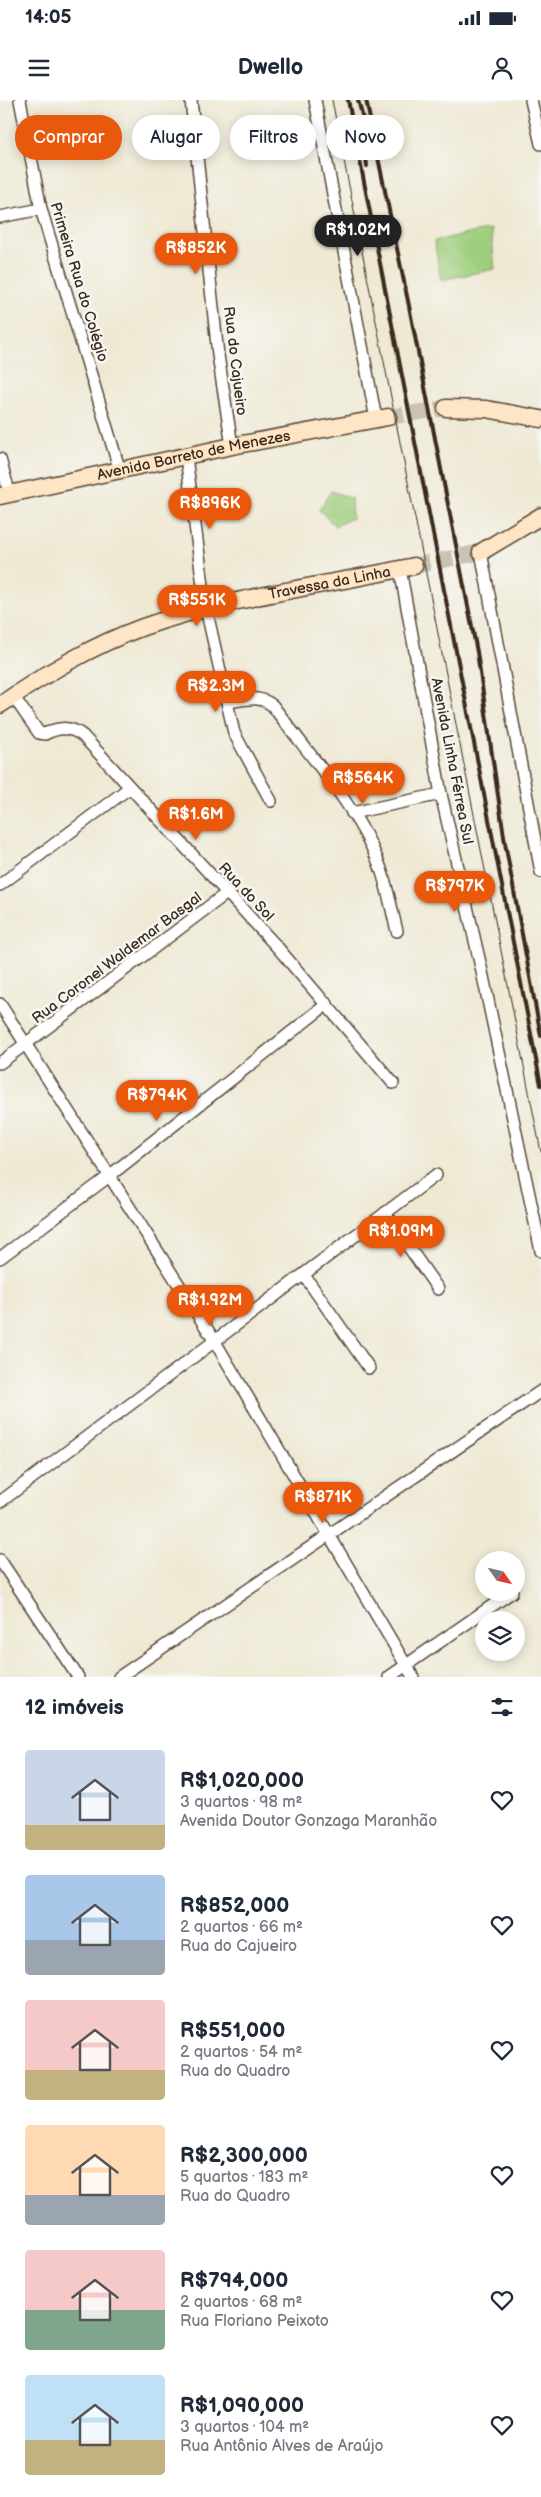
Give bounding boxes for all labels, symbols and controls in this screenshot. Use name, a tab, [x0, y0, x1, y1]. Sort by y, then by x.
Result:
text: 14:05	[25, 6, 72, 29]
icon: menu	[25, 54, 53, 82]
text: Dwello	[238, 54, 303, 81]
icon: person	[488, 54, 516, 82]
chip: Comprar	[15, 115, 122, 160]
chip: Alugar	[132, 115, 220, 160]
chip: Filtros	[230, 115, 316, 160]
chip: Novo	[326, 115, 404, 160]
street label: Primeira Rua do Colégio	[46, 200, 112, 364]
pin: R$1.02M	[312, 214, 404, 257]
text: R$1.02M	[325, 221, 391, 240]
pin: R$852K	[155, 232, 237, 275]
text: R$852K	[166, 239, 226, 258]
street label: Rua do Cajueiro	[219, 305, 251, 417]
street label: Avenida Barreto de Menezes	[95, 426, 292, 484]
pin: R$896K	[169, 488, 251, 530]
text: R$896K	[179, 494, 241, 513]
street label: Travessa da Linha	[267, 562, 392, 604]
pin: R$551K	[156, 584, 238, 627]
text: R$551K	[168, 591, 226, 610]
pin: R$2.3M	[175, 670, 257, 713]
street label: Avenida Linha Férrea Sul	[427, 676, 477, 846]
text: R$2.3M	[187, 677, 245, 696]
pin: R$564K	[322, 762, 404, 805]
text: R$564K	[333, 769, 393, 788]
pin: R$1.6M	[155, 798, 237, 841]
text: R$1.6M	[168, 805, 224, 824]
street label: Rua do Sol	[214, 859, 278, 925]
pin: R$797K	[414, 870, 496, 913]
text: R$797K	[425, 877, 485, 896]
street label: Rua Coronel Waldemar Basgal	[28, 888, 206, 1028]
pin: R$794K	[116, 1080, 198, 1122]
text: R$794K	[127, 1086, 187, 1105]
pin: R$1.09M	[355, 1216, 447, 1258]
text: R$1.09M	[369, 1222, 433, 1241]
pin: R$1.92M	[164, 1284, 256, 1327]
text: R$1.92M	[178, 1291, 242, 1310]
pin: R$871K	[282, 1482, 364, 1524]
text: R$871K	[294, 1488, 352, 1507]
north arrow	[475, 1551, 525, 1601]
map controls	[475, 1551, 525, 1661]
button: layers	[475, 1611, 525, 1661]
icon: filters	[488, 1693, 516, 1721]
text: 12 imóveis	[25, 1695, 124, 1720]
text: R$1,020,000	[180, 1768, 304, 1793]
icon: home	[65, 1770, 125, 1830]
icon: heart	[488, 1786, 516, 1814]
text: 3 quartos · 98 m²	[180, 1793, 302, 1812]
text: Avenida Doutor Gonzaga Maranhão	[180, 1812, 437, 1831]
text: R$852,000	[180, 1893, 289, 1918]
icon: home	[65, 1895, 125, 1955]
icon: heart	[488, 1911, 516, 1939]
text: 2 quartos · 66 m²	[180, 1918, 303, 1937]
text: Rua do Cajueiro	[180, 1937, 297, 1956]
text: R$551,000	[180, 2018, 285, 2043]
icon: home	[65, 2020, 125, 2080]
icon: heart	[488, 2036, 516, 2064]
text: 2 quartos · 54 m²	[180, 2043, 302, 2062]
text: Rua do Quadro	[180, 2062, 290, 2081]
text: R$2,300,000	[180, 2143, 308, 2168]
icon: home	[65, 2145, 125, 2205]
icon: heart	[488, 2161, 516, 2189]
text: 5 quartos · 183 m²	[180, 2168, 308, 2187]
text: Rua do Quadro	[180, 2187, 290, 2206]
text: R$794,000	[180, 2268, 288, 2293]
icon: home	[65, 2270, 125, 2330]
icon: heart	[488, 2286, 516, 2314]
text: 2 quartos · 68 m²	[180, 2293, 302, 2312]
text: Rua Floriano Peixoto	[180, 2312, 329, 2331]
text: R$1,090,000	[180, 2393, 304, 2418]
icon: home	[65, 2395, 125, 2455]
icon: heart	[488, 2411, 516, 2439]
text: 3 quartos · 104 m²	[180, 2418, 309, 2437]
text: Rua Antônio Alves de Araújo	[180, 2437, 384, 2456]

